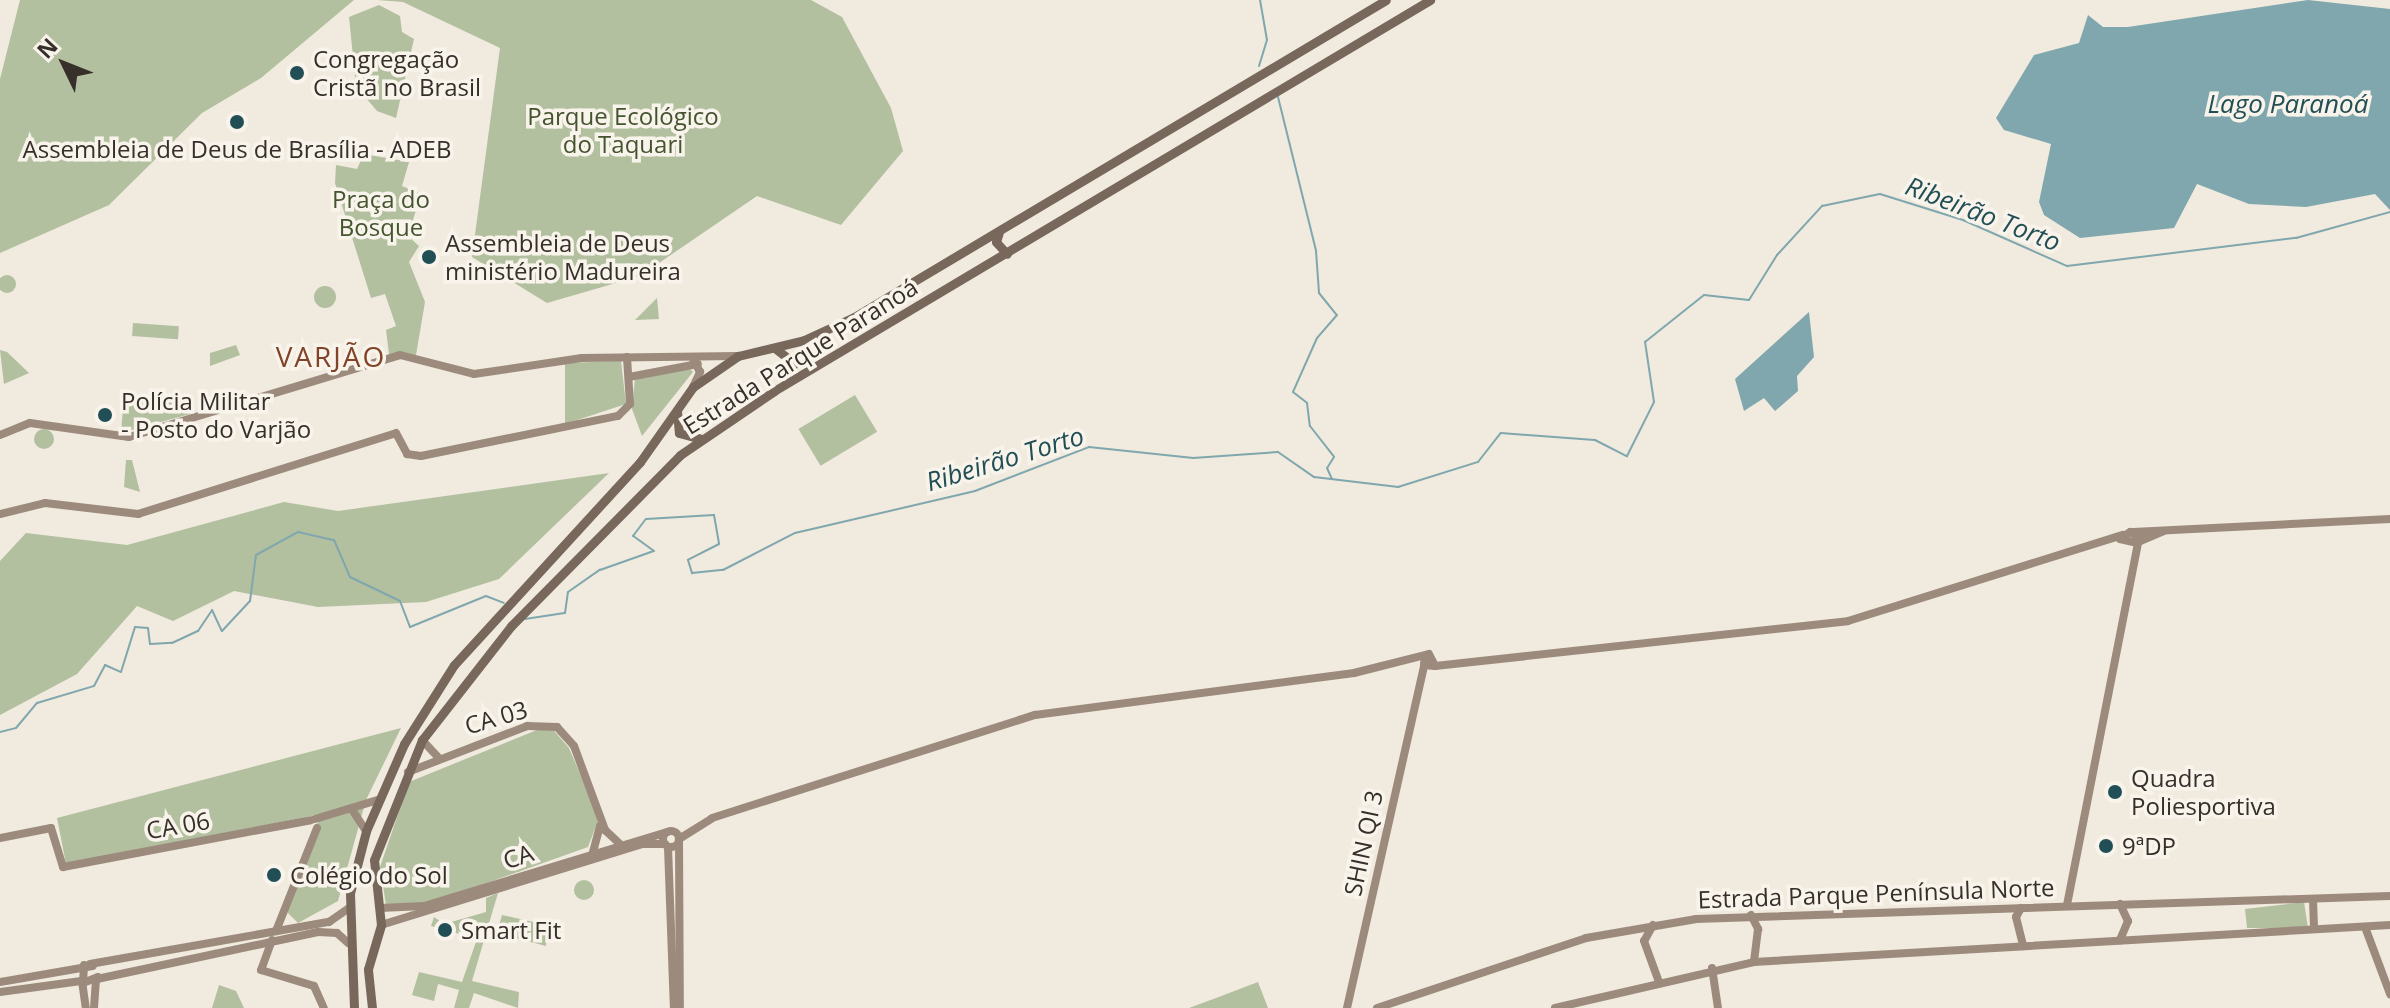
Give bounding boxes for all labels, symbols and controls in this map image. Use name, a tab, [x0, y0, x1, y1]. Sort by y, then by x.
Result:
north arrow	[24, 24, 104, 104]
text: N	[29, 31, 64, 64]
place label: Congregação Cristã no Brasil	[313, 45, 481, 101]
marker: Congregação Cristã no Brasil	[288, 64, 306, 82]
water label: Lago Paranoá	[2208, 88, 2368, 120]
park label: Parque Ecológico do Taquari	[527, 102, 719, 158]
marker: Assembleia de Deus de Brasília - ADEB	[228, 113, 246, 131]
place label: Assembleia de Deus de Brasília - ADEB	[23, 135, 451, 163]
water label: Ribeirão Torto	[1901, 170, 2065, 258]
park label: Praça do Bosque	[332, 185, 430, 241]
place label: Assembleia de Deus ministério Madureira	[445, 229, 681, 285]
marker: Assembleia de Deus ministério Madureira	[420, 248, 438, 266]
street label: Estrada Parque Paranoá	[678, 272, 922, 440]
district label: VARJÃO	[276, 339, 386, 373]
place label: Polícia Militar - Posto do Varjão	[121, 387, 311, 443]
marker: Polícia Militar - Posto do Varjão	[96, 406, 114, 424]
water label: Ribeirão Torto	[922, 420, 1088, 498]
street label: CA 03	[461, 694, 531, 740]
place label: Quadra Poliesportiva	[2131, 764, 2276, 820]
marker: Quadra Poliesportiva	[2106, 783, 2124, 801]
street label: SHIN QI 3	[1338, 788, 1388, 898]
street label: CA 06	[144, 805, 212, 845]
place label: 9ªDP	[2122, 832, 2176, 860]
marker: 9ªDP	[2097, 837, 2115, 855]
street label: CA	[499, 838, 537, 874]
place label: Colégio do Sol	[290, 861, 448, 889]
marker: Colégio do Sol	[265, 866, 283, 884]
street label: Estrada Parque Península Norte	[1697, 872, 2055, 914]
place label: Smart Fit	[461, 916, 561, 944]
marker: Smart Fit	[436, 921, 454, 939]

